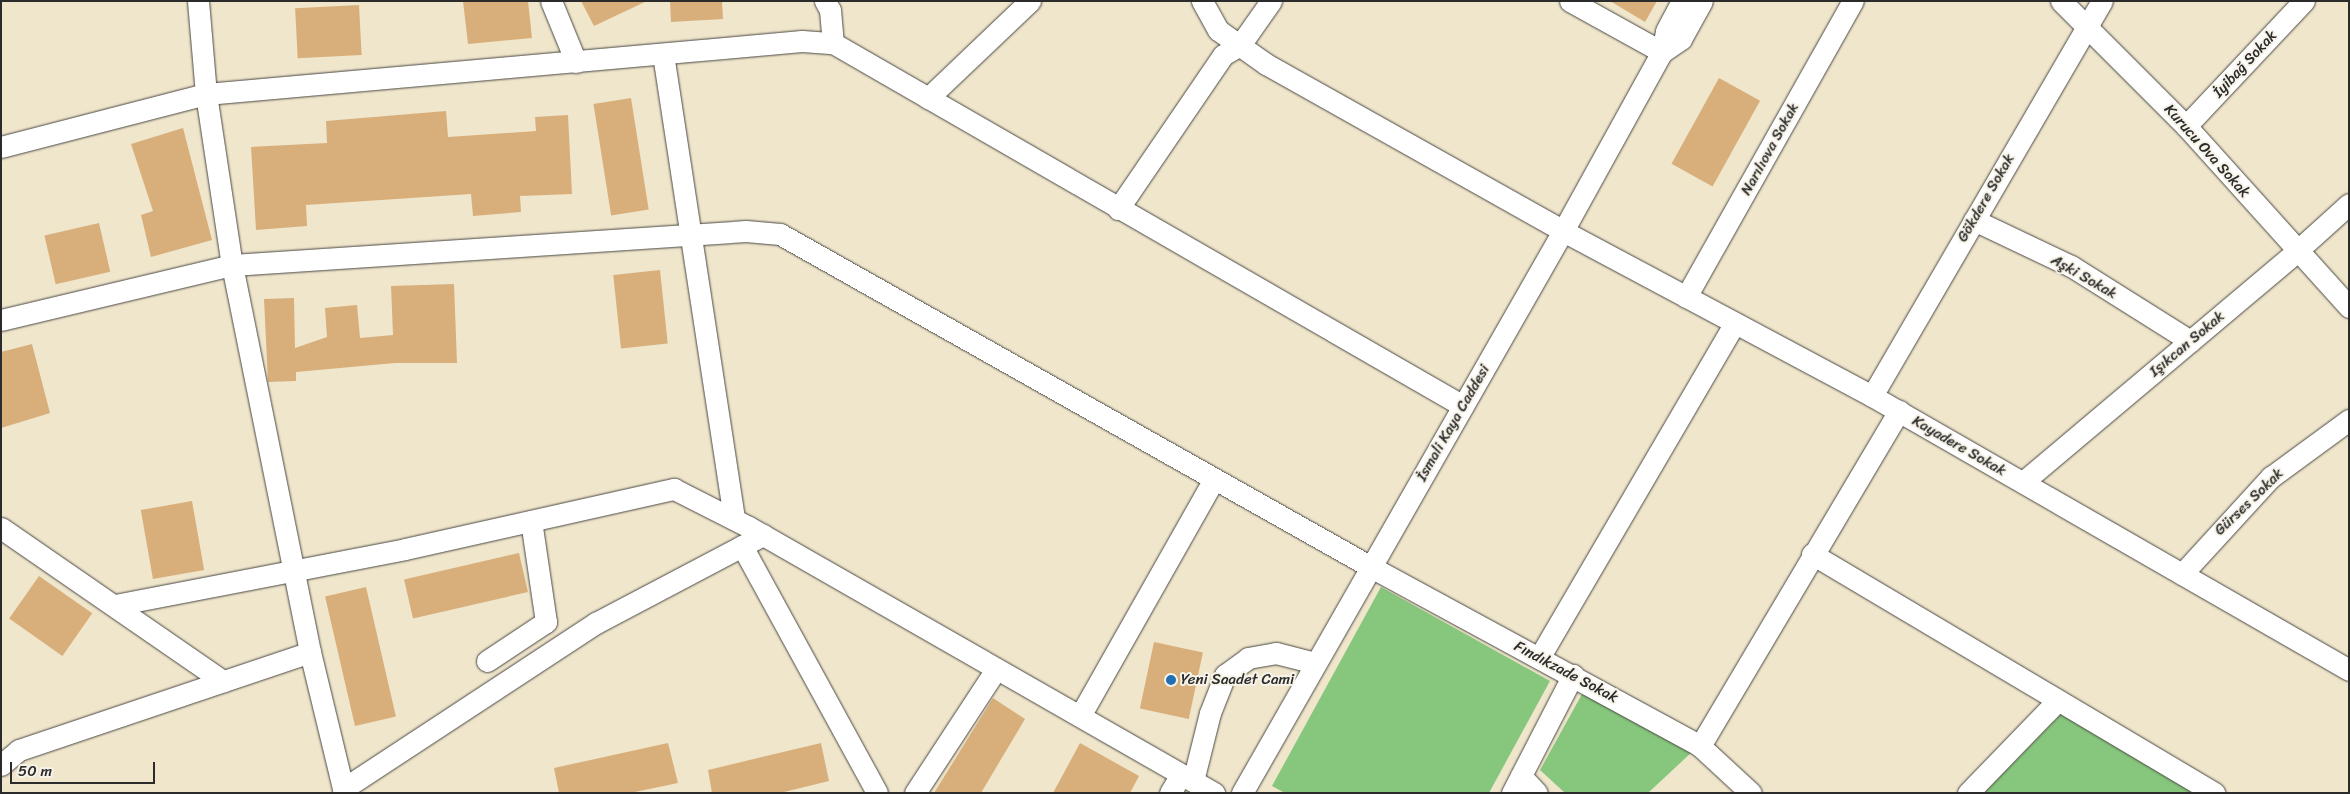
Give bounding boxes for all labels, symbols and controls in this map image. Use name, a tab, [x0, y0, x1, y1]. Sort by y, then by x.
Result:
street label: İyibağ Sokak	[2209, 27, 2281, 101]
street label: Narılıova Sokak	[1737, 100, 1803, 198]
street label: Kurucu Ova Sokak	[2160, 101, 2254, 201]
street label: Gökdere Sokak	[1954, 151, 2018, 245]
street label: Aşki Sokak	[2048, 251, 2120, 303]
street label: Işıkcan Sokak	[2146, 307, 2228, 381]
street label: İsmali Kaya Caddesi	[1413, 362, 1493, 484]
street label: Kayadere Sokak	[1909, 412, 2009, 480]
street label: Gürses Sokak	[2211, 465, 2287, 539]
street label: Fındıkzade Sokak	[1511, 637, 1621, 707]
place label: Yeni Saadet Cami	[1181, 671, 1294, 689]
marker: Yeni Saadet Cami	[1165, 674, 1177, 686]
scale bar	[12, 752, 158, 784]
text: 50 m	[18, 758, 52, 784]

